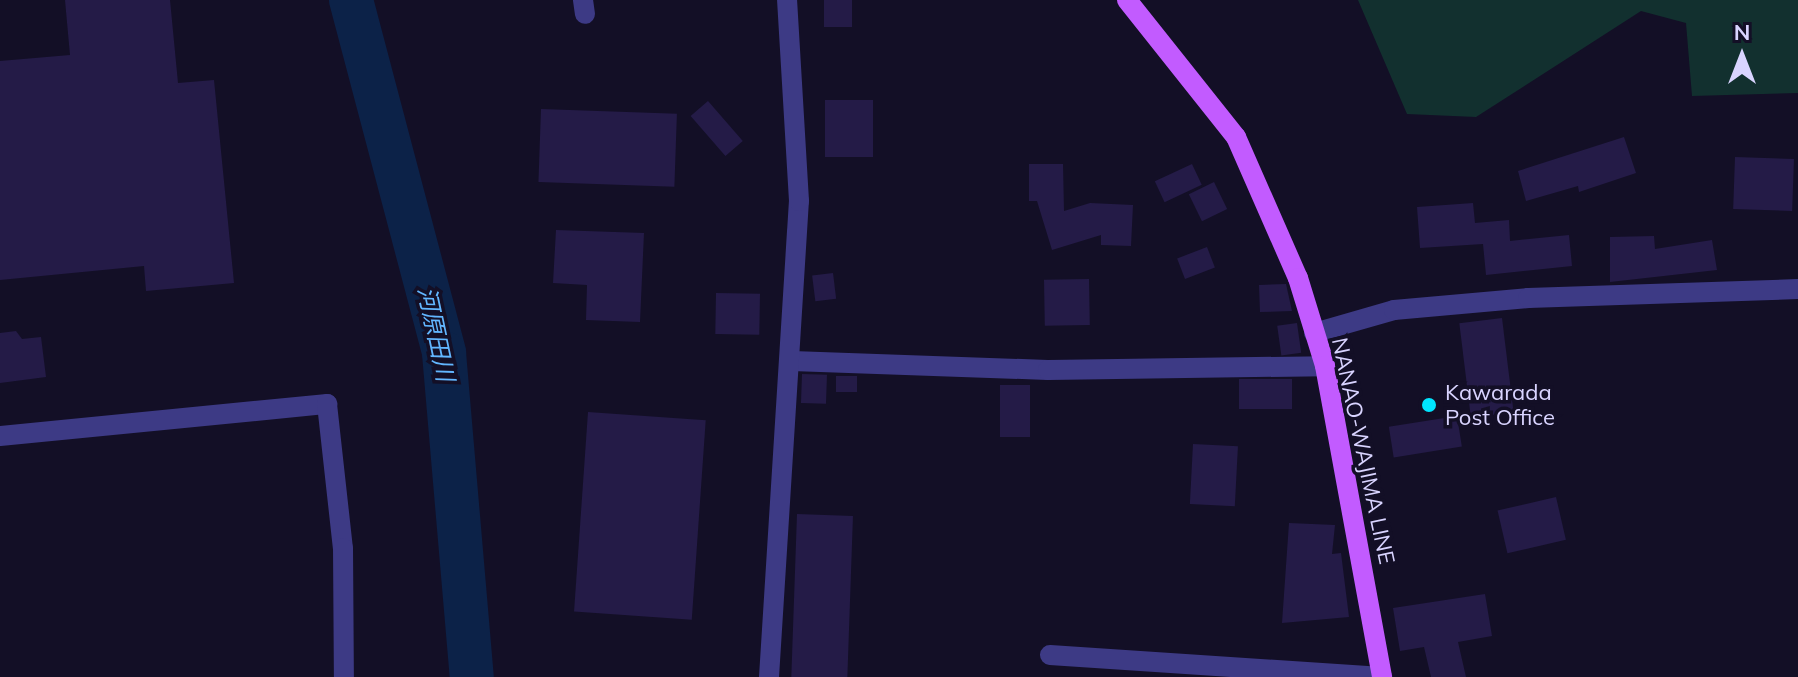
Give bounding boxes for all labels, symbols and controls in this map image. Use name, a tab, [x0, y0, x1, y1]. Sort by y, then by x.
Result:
north arrow	[1702, 16, 1782, 96]
text: N	[1734, 18, 1750, 46]
water label: 河原田川	[412, 284, 460, 384]
street label: NANAO-WAJIMA LINE	[1326, 335, 1400, 567]
place label: Kawarada Post Office	[1445, 379, 1555, 430]
marker: Kawarada Post Office	[1420, 396, 1438, 414]

